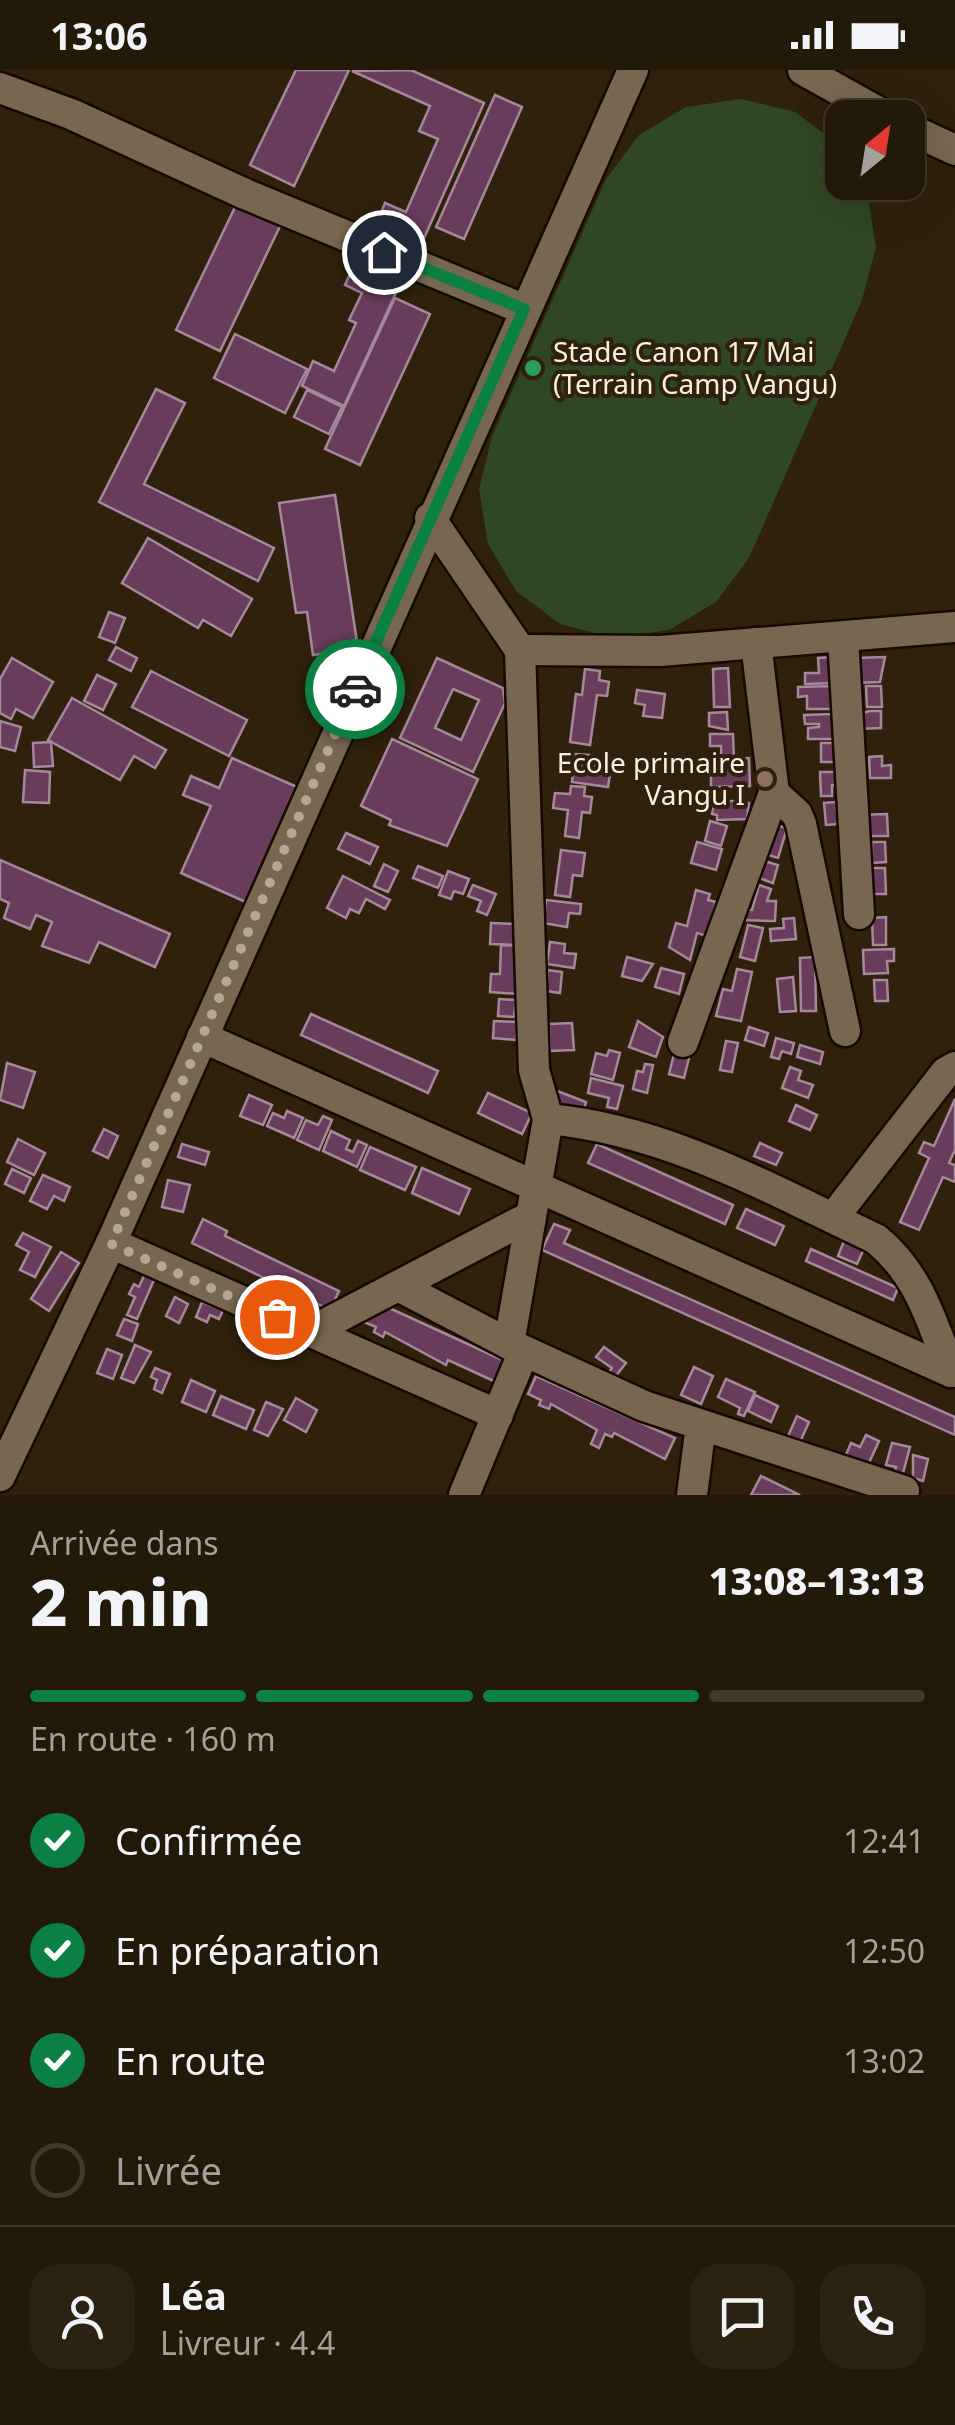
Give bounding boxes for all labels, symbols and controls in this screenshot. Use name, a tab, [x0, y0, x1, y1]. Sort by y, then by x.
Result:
text: 13:06	[50, 9, 148, 61]
north arrow	[825, 100, 925, 200]
map controls	[825, 100, 925, 200]
pin	[342, 210, 427, 295]
icon: home	[357, 225, 412, 280]
place label: Stade Canon 17 Mai (Terrain Camp Vangu)	[553, 332, 837, 402]
marker: Stade Canon 17 Mai (Terrain Camp Vangu)	[522, 357, 544, 379]
courier	[305, 639, 405, 739]
icon: car	[328, 662, 383, 717]
place label: Ecole primaire Vangu I	[557, 743, 745, 813]
marker: Ecole primaire Vangu I	[754, 768, 776, 790]
pin	[235, 1275, 320, 1360]
icon: bag	[250, 1290, 305, 1345]
text: Arrivée dans	[30, 1521, 219, 1564]
text: 13:08–13:13	[709, 1554, 925, 1606]
text: 2 min	[30, 1557, 212, 1645]
text: En route · 160 m	[30, 1717, 276, 1760]
icon: check	[30, 1813, 85, 1868]
text: Confirmée	[115, 1814, 302, 1866]
text: 12:41	[843, 1819, 925, 1862]
icon: check	[30, 1923, 85, 1978]
text: En préparation	[115, 1924, 380, 1976]
text: 12:50	[843, 1929, 925, 1972]
icon: check	[30, 2033, 85, 2088]
text: En route	[115, 2034, 266, 2086]
text: 13:02	[843, 2039, 925, 2082]
text: Livrée	[115, 2144, 222, 2196]
button: person	[30, 2264, 135, 2369]
button: chat	[690, 2264, 795, 2369]
button: phone	[820, 2264, 925, 2369]
text: Léa	[160, 2269, 227, 2321]
text: Livreur · 4.4	[160, 2321, 335, 2364]

